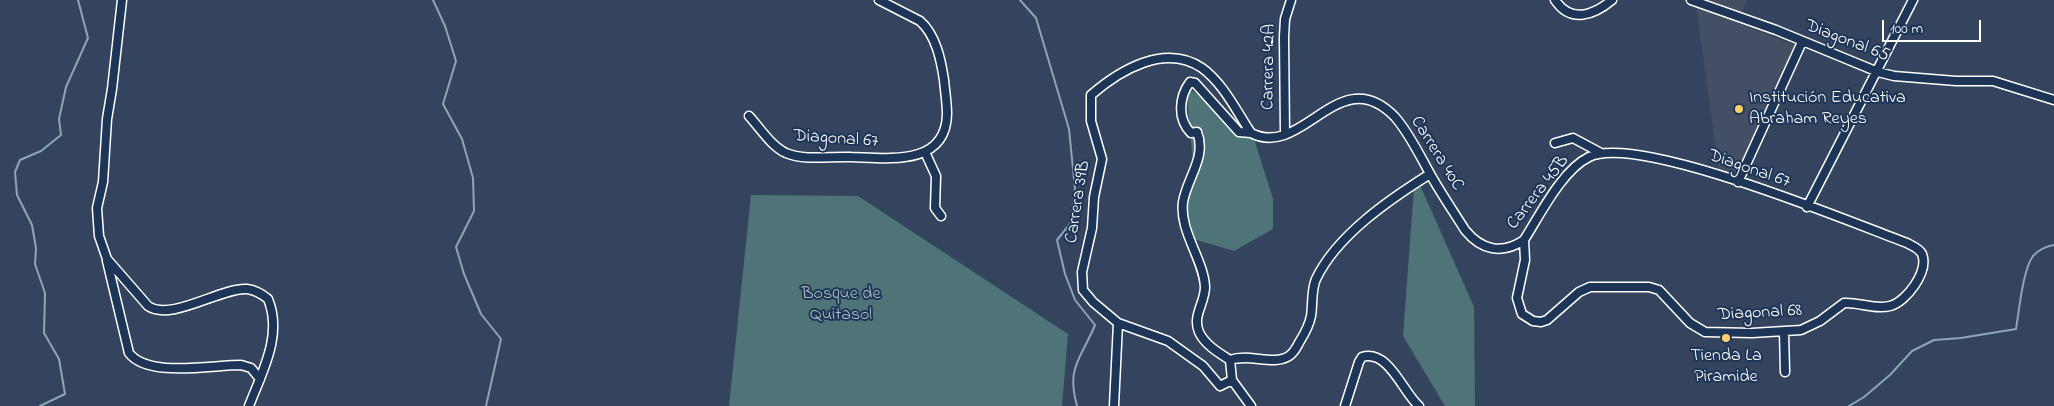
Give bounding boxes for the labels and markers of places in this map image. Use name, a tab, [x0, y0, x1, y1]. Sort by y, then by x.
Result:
place label: Institución Educativa Abraham Reyes	[1749, 88, 1906, 130]
marker: Institución Educativa Abraham Reyes	[1733, 103, 1745, 115]
marker: Tienda La Piramide	[1720, 332, 1732, 344]
place label: Tienda La Piramide	[1690, 346, 1762, 388]

